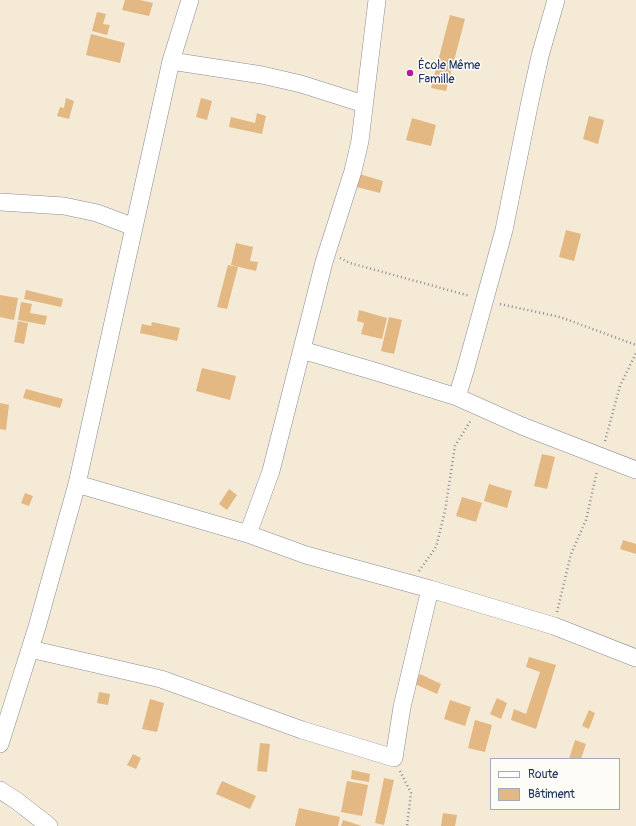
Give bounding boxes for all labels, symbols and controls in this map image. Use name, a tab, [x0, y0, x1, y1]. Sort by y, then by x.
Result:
place label: École Même Famille	[418, 59, 480, 87]
marker: École Même Famille	[405, 68, 415, 78]
legend	[490, 758, 620, 810]
text: Route	[528, 767, 558, 782]
text: Bâtiment	[528, 787, 575, 802]

